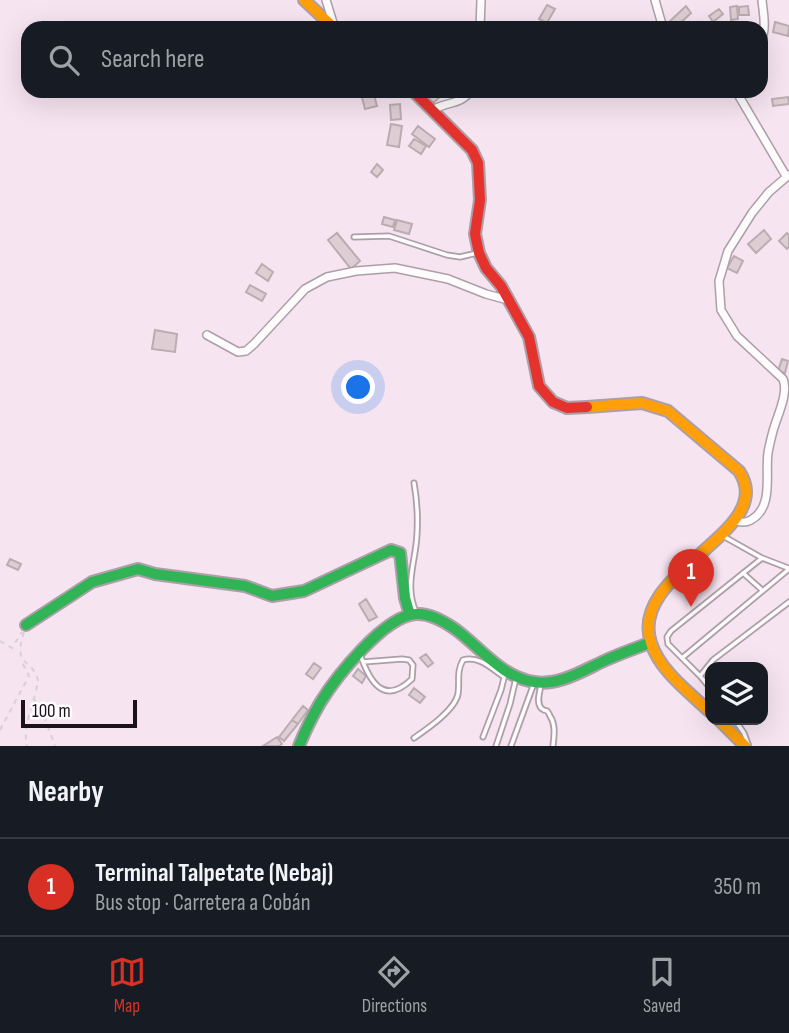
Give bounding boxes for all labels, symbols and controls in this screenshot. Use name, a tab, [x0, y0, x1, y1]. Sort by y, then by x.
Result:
search box	[21, 21, 768, 98]
icon: search	[45, 41, 83, 79]
text: Search here	[101, 44, 204, 75]
your location	[341, 370, 375, 404]
pin: 1	[668, 549, 714, 607]
map controls	[705, 662, 768, 725]
button: layers	[705, 662, 768, 725]
scale bar	[21, 697, 136, 729]
text: 100 m	[32, 700, 71, 723]
text: Nearby	[28, 774, 104, 810]
text: Terminal Talpetate (Nebaj)	[95, 858, 333, 889]
text: 1	[46, 873, 56, 901]
text: 350 m	[713, 873, 761, 901]
text: Bus stop · Carretera a Cobán	[95, 889, 311, 917]
tab: Map	[108, 953, 146, 1018]
tab: Directions	[362, 953, 427, 1018]
tab: Saved	[643, 953, 681, 1018]

